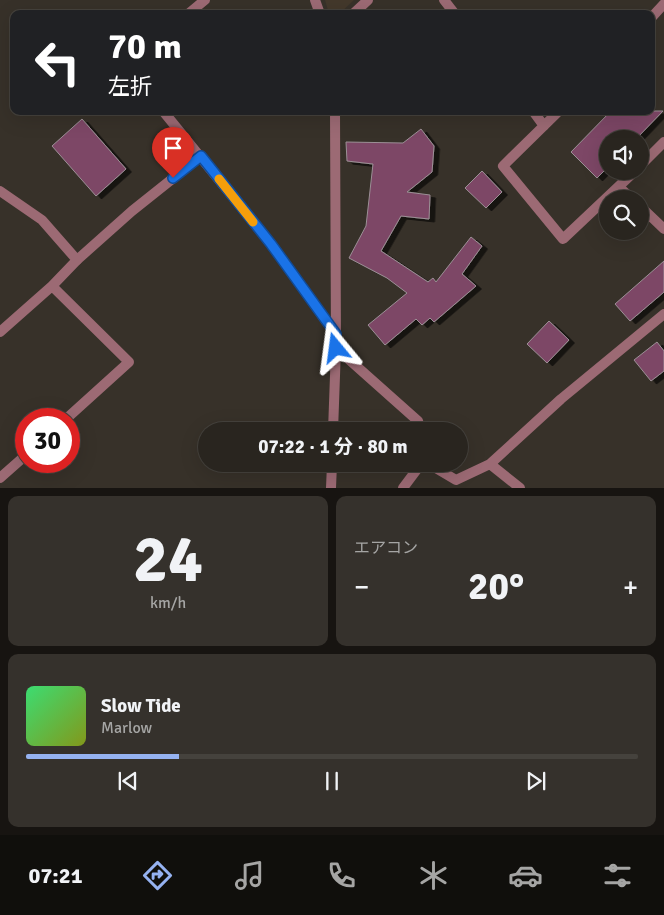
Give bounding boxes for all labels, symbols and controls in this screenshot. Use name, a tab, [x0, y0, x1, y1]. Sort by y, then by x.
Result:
text: 70 m	[108, 25, 182, 68]
icon: left	[25, 30, 90, 95]
text: 左折	[108, 73, 152, 100]
pin	[152, 127, 194, 178]
map controls	[599, 130, 649, 240]
button: sound	[599, 130, 649, 180]
icon: arrive	[159, 134, 187, 162]
button: search	[599, 190, 649, 240]
position arrow	[309, 321, 361, 373]
speed limit sign: 30	[15, 408, 80, 473]
text: 07:22 · 1 分 · 80 m	[258, 435, 408, 459]
text: 24	[133, 520, 203, 600]
text: エアコン	[354, 538, 418, 558]
text: 20°	[468, 563, 524, 610]
text: −	[354, 570, 369, 604]
text: +	[623, 570, 638, 604]
text: km/h	[150, 593, 186, 613]
text: Slow Tide	[101, 694, 181, 718]
text: Marlow	[101, 718, 152, 738]
icon: previous	[114, 767, 142, 795]
icon: pause	[318, 767, 346, 795]
icon: next	[522, 767, 550, 795]
icon: directions	[140, 858, 175, 893]
icon: music	[232, 858, 267, 893]
icon: phone	[324, 858, 359, 893]
icon: climate	[416, 858, 451, 893]
icon: car	[508, 858, 543, 893]
icon: filters	[600, 858, 635, 893]
text: 07:21	[29, 862, 83, 889]

